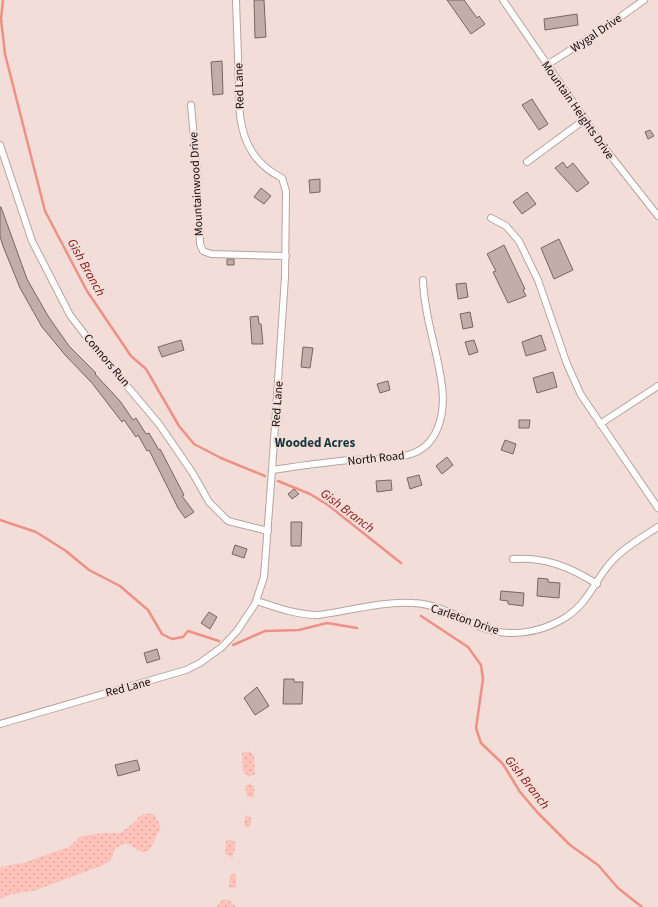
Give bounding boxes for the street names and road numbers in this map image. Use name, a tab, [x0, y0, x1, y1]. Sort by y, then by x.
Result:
street label: Wygal Drive	[567, 10, 625, 57]
street label: Mountain Heights Drive	[537, 58, 618, 163]
street label: Red Lane	[230, 63, 249, 109]
street label: Mountainwood Drive	[185, 131, 208, 237]
street label: Connors Run	[79, 330, 134, 390]
street label: Red Lane	[267, 380, 288, 428]
street label: North Road	[347, 447, 405, 470]
street label: Carleton Drive	[428, 600, 501, 639]
street label: Red Lane	[104, 673, 153, 702]

